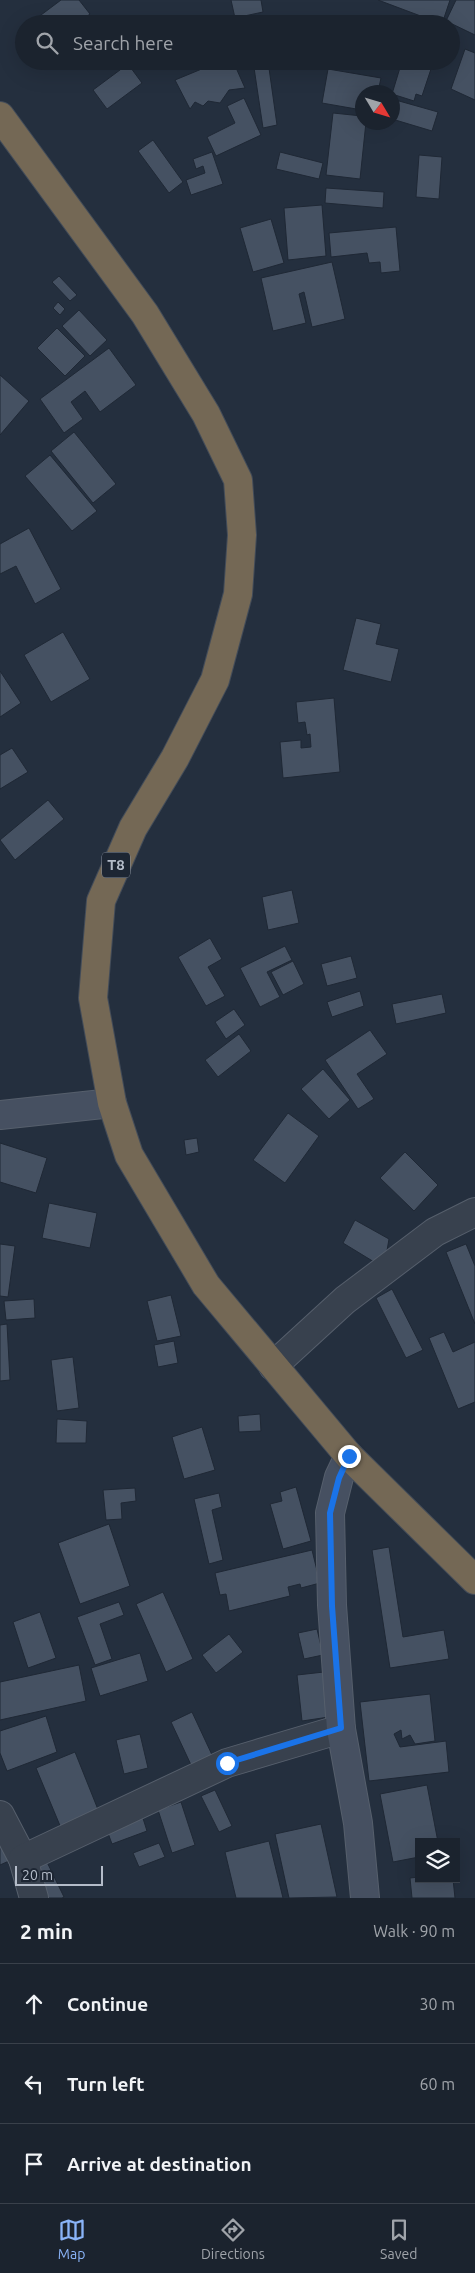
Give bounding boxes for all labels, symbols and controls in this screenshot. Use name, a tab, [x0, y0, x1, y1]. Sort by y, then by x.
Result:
search box	[15, 15, 460, 70]
icon: search	[33, 29, 61, 57]
text: Search here	[73, 32, 173, 54]
north arrow	[355, 85, 400, 130]
road number: T8	[102, 852, 130, 878]
route end	[338, 1445, 361, 1468]
route start	[216, 1752, 239, 1775]
map controls	[415, 1838, 460, 1883]
button: layers	[415, 1838, 460, 1883]
scale bar	[15, 1863, 102, 1886]
text: 20 m	[22, 1867, 53, 1883]
text: 2 min	[20, 1919, 73, 1943]
text: Walk · 90 m	[373, 1922, 455, 1940]
icon: ahead	[20, 1990, 48, 2018]
text: Continue	[67, 1993, 148, 2015]
text: 30 m	[419, 1995, 455, 2013]
icon: left	[20, 2070, 48, 2098]
text: Turn left	[67, 2073, 145, 2095]
text: 60 m	[419, 2075, 455, 2093]
icon: arrive	[20, 2150, 48, 2178]
text: Arrive at destination	[67, 2153, 252, 2175]
tab: Map	[58, 2216, 86, 2262]
tab: Directions	[201, 2216, 265, 2262]
tab: Saved	[380, 2216, 417, 2262]

